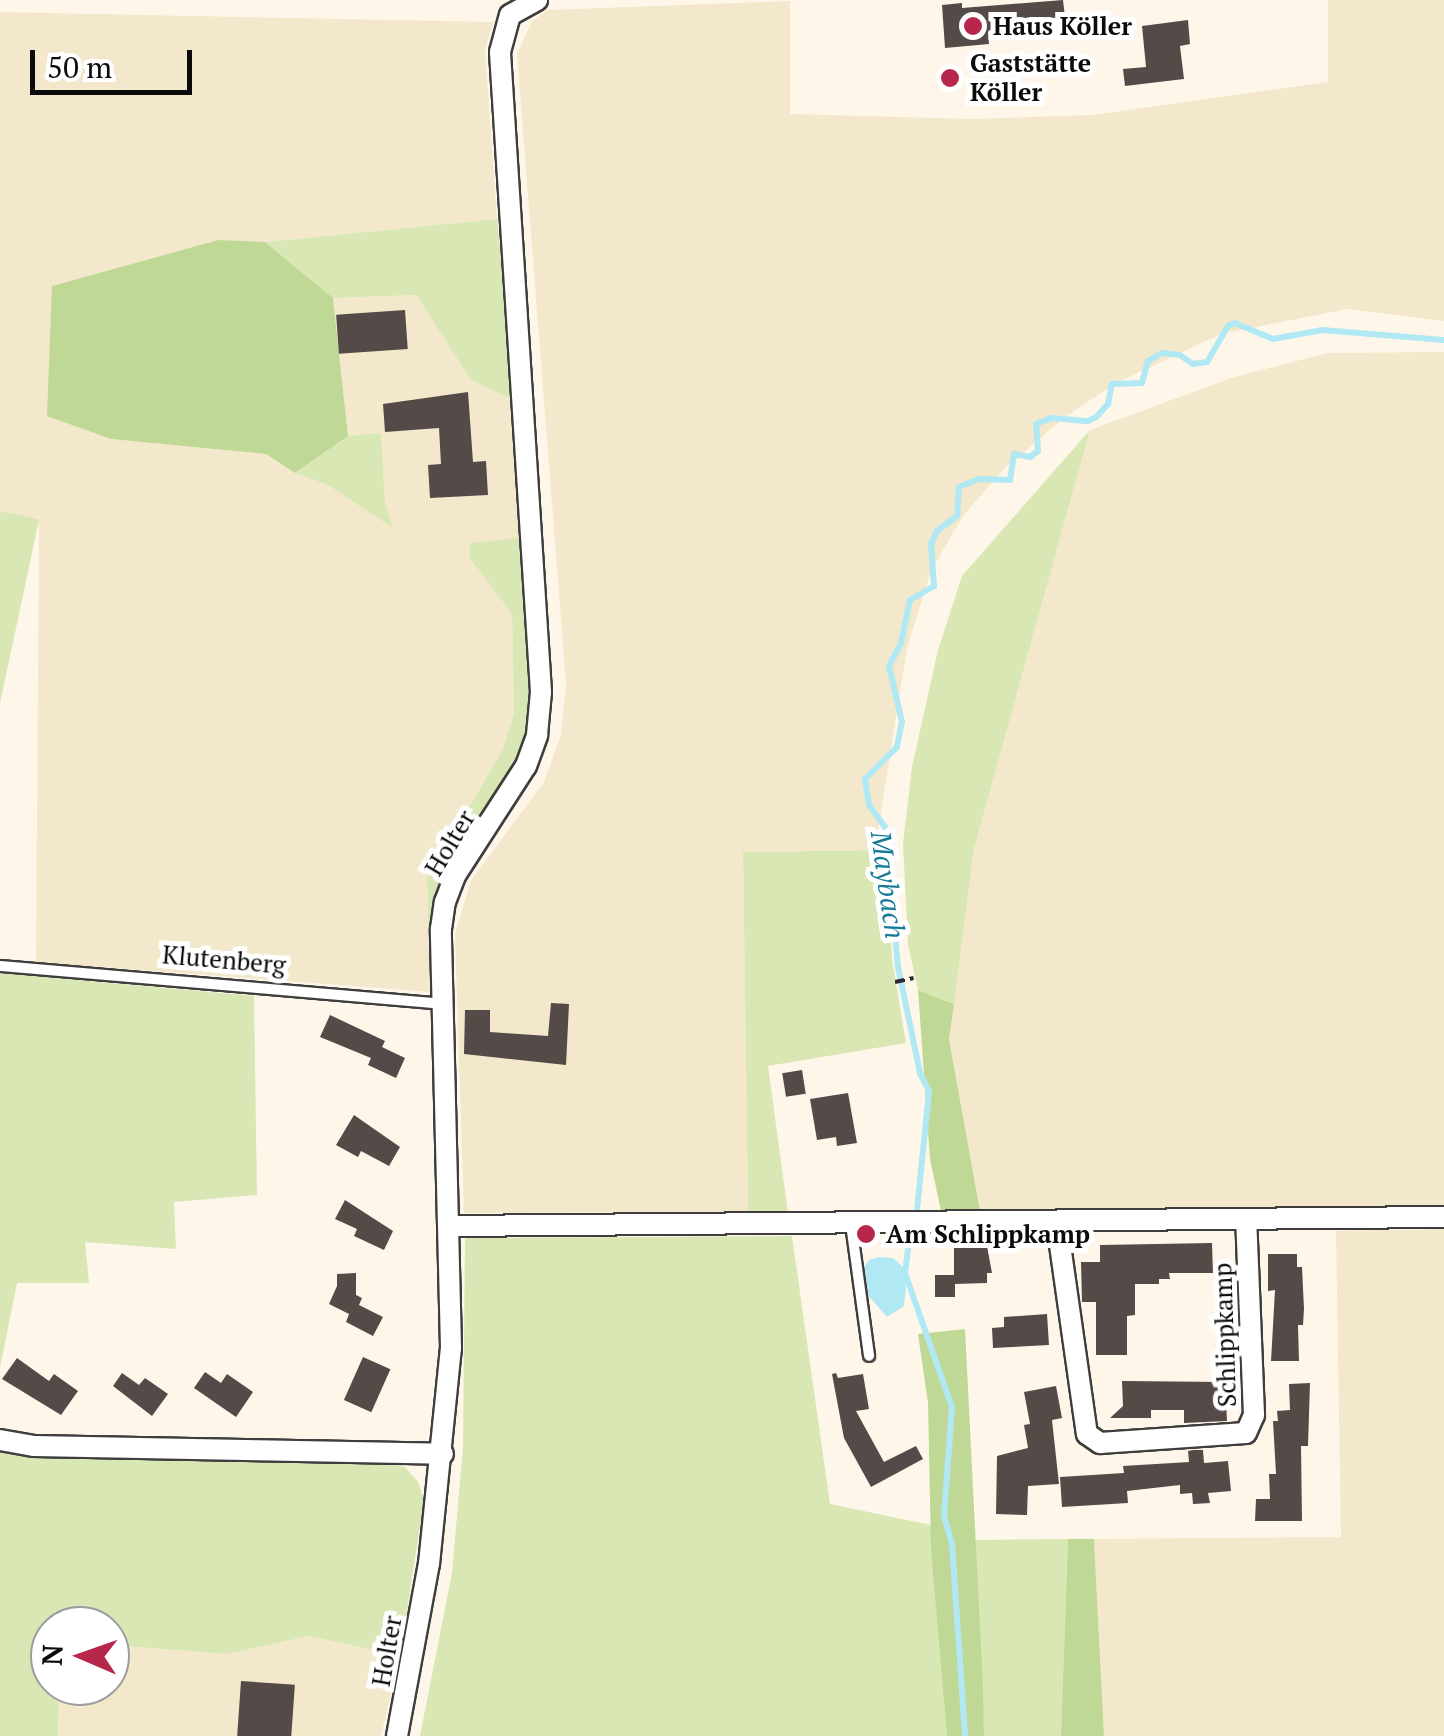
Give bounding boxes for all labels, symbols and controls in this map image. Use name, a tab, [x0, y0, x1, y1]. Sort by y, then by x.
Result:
place label: Haus Köller	[993, 11, 1132, 41]
marker: Haus Köller	[962, 15, 984, 37]
scale bar	[35, 30, 198, 92]
text: 50 m	[47, 47, 112, 87]
place label: Gaststätte Köller	[970, 49, 1091, 108]
marker: Gaststätte Köller	[939, 67, 961, 89]
street label: Holter	[419, 805, 481, 881]
water label: Maybach	[864, 829, 912, 941]
street label: Klutenberg	[161, 940, 287, 980]
place label: Am Schlippkamp	[886, 1219, 1090, 1249]
marker: Am Schlippkamp	[855, 1223, 877, 1245]
street label: Schlippkamp	[1207, 1262, 1243, 1408]
north arrow	[30, 1606, 130, 1706]
street label: Holter	[366, 1613, 408, 1689]
text: N	[33, 1644, 70, 1666]

